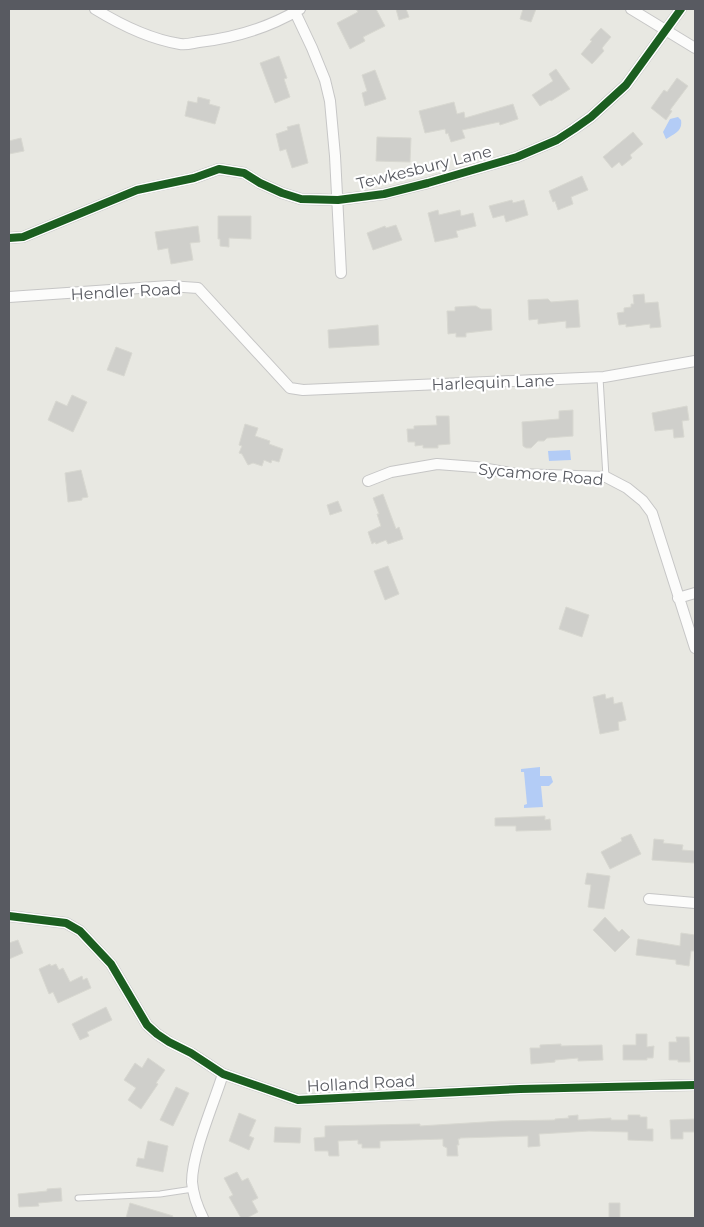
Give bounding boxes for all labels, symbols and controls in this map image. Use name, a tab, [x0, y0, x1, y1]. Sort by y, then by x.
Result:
street label: Tewkesbury Lane	[355, 141, 494, 193]
street label: Hendler Road	[70, 279, 182, 304]
street label: Harlequin Lane	[431, 371, 555, 394]
street label: Sycamore Road	[478, 460, 604, 489]
street label: Holland Road	[306, 1071, 416, 1096]

